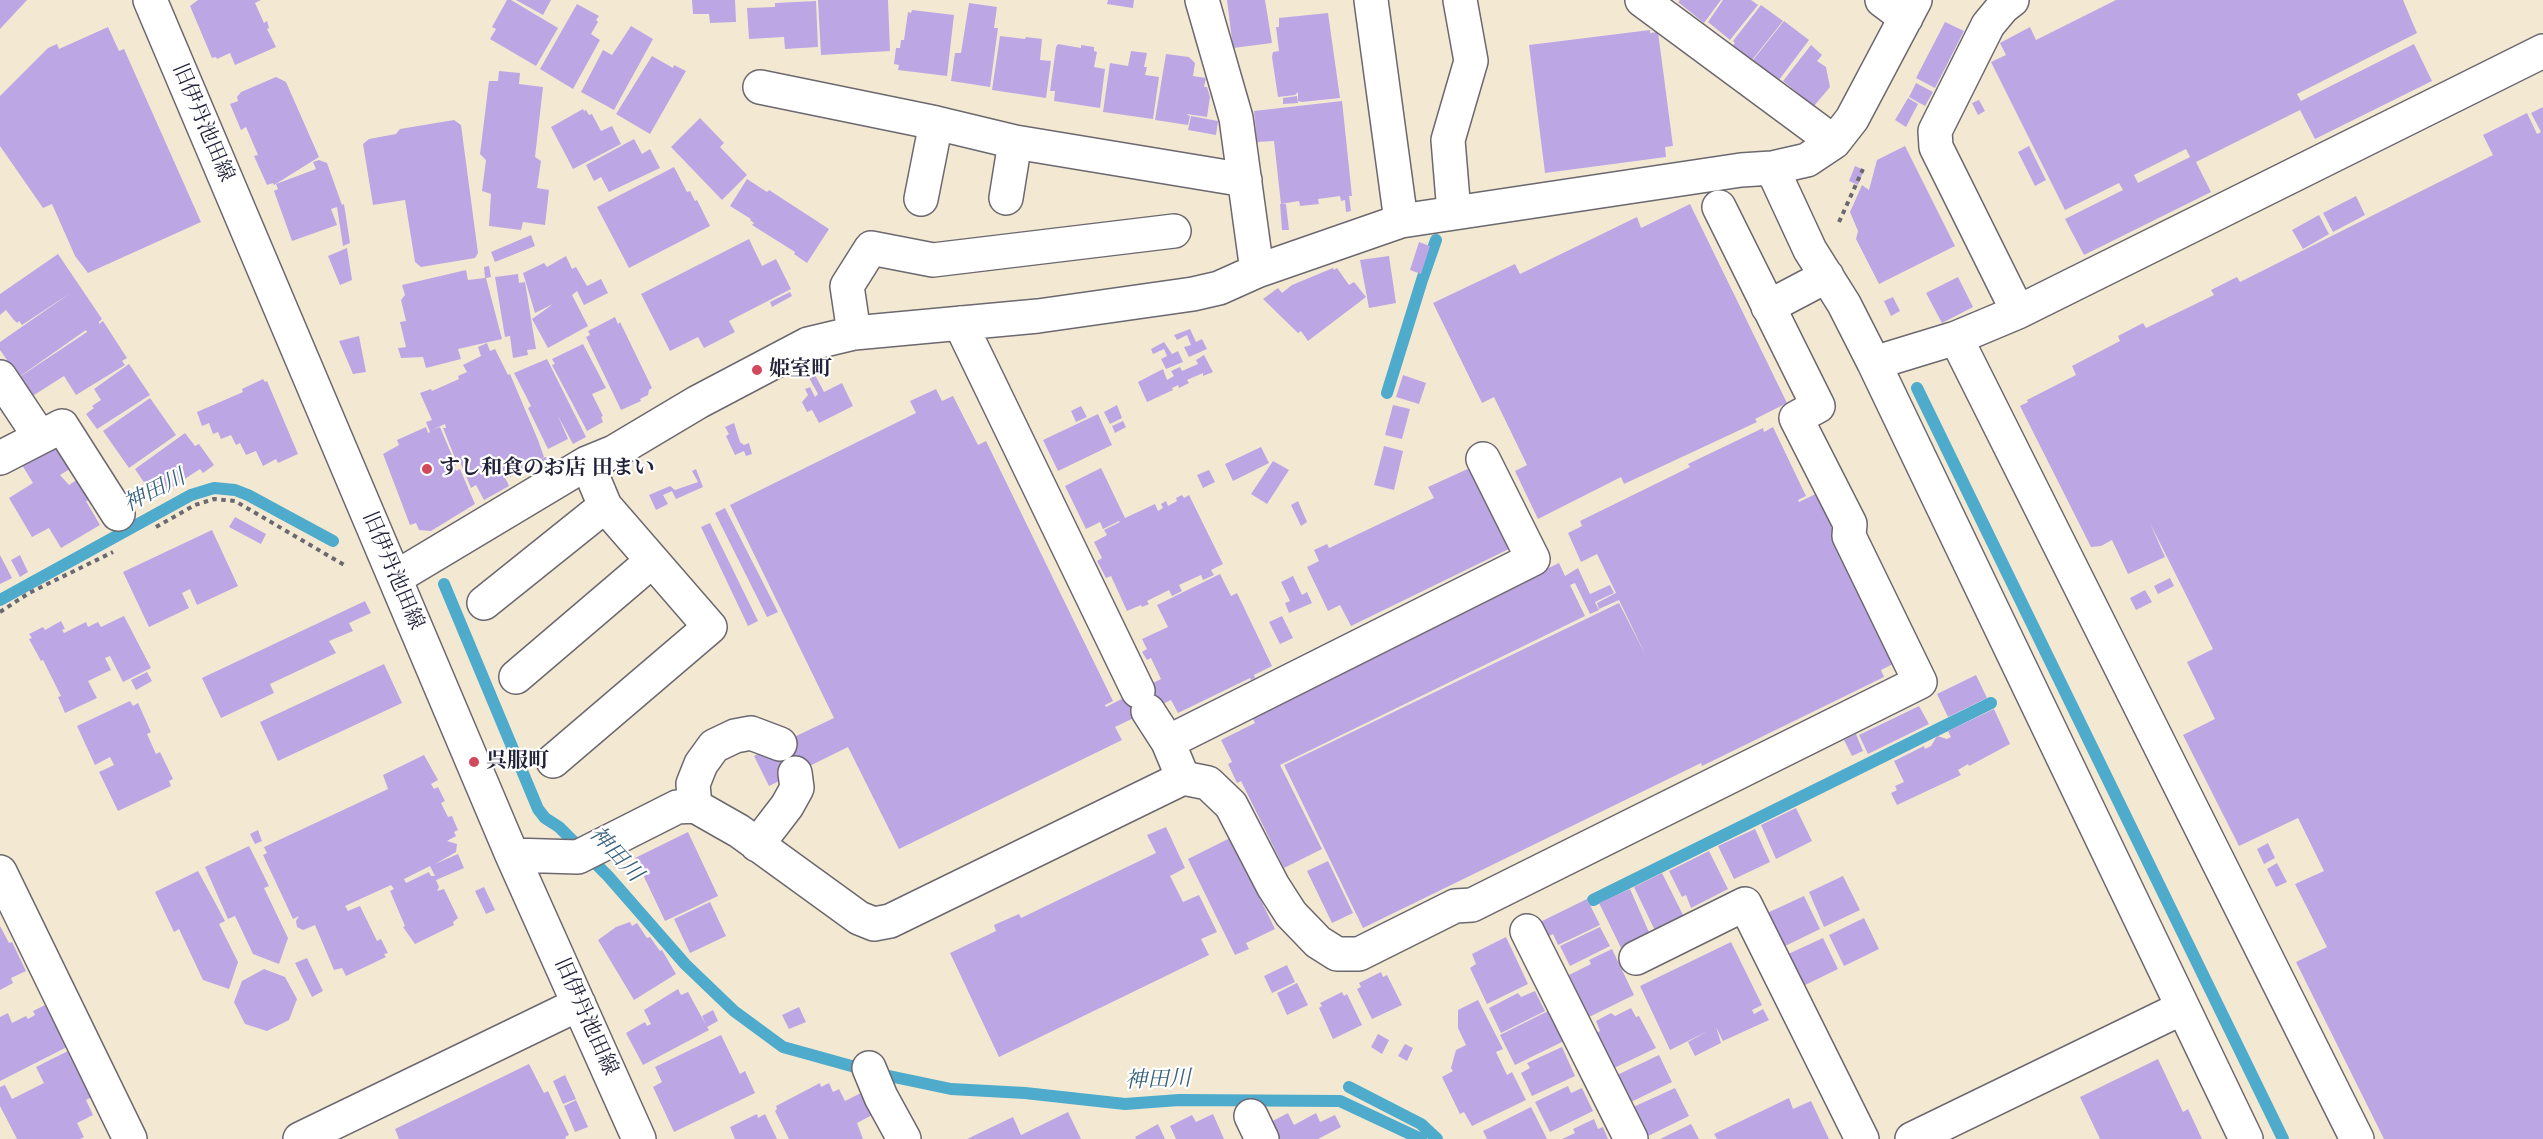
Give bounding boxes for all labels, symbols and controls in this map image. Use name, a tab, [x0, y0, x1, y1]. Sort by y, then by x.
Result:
street label: 旧伊丹池田線	[166, 60, 238, 186]
place label: 姫室町	[769, 357, 832, 383]
marker: 姫室町	[750, 363, 764, 377]
place label: すし和食のお店 田まい	[439, 456, 655, 482]
marker: すし和食のお店 田まい	[420, 462, 434, 476]
water label: 神田川	[120, 465, 190, 519]
street label: 旧伊丹池田線	[356, 508, 428, 634]
place label: 呉服町	[486, 749, 549, 775]
marker: 呉服町	[467, 755, 481, 769]
water label: 神田川	[583, 822, 647, 888]
street label: 旧伊丹池田線	[548, 954, 622, 1080]
water label: 神田川	[1125, 1067, 1191, 1095]

